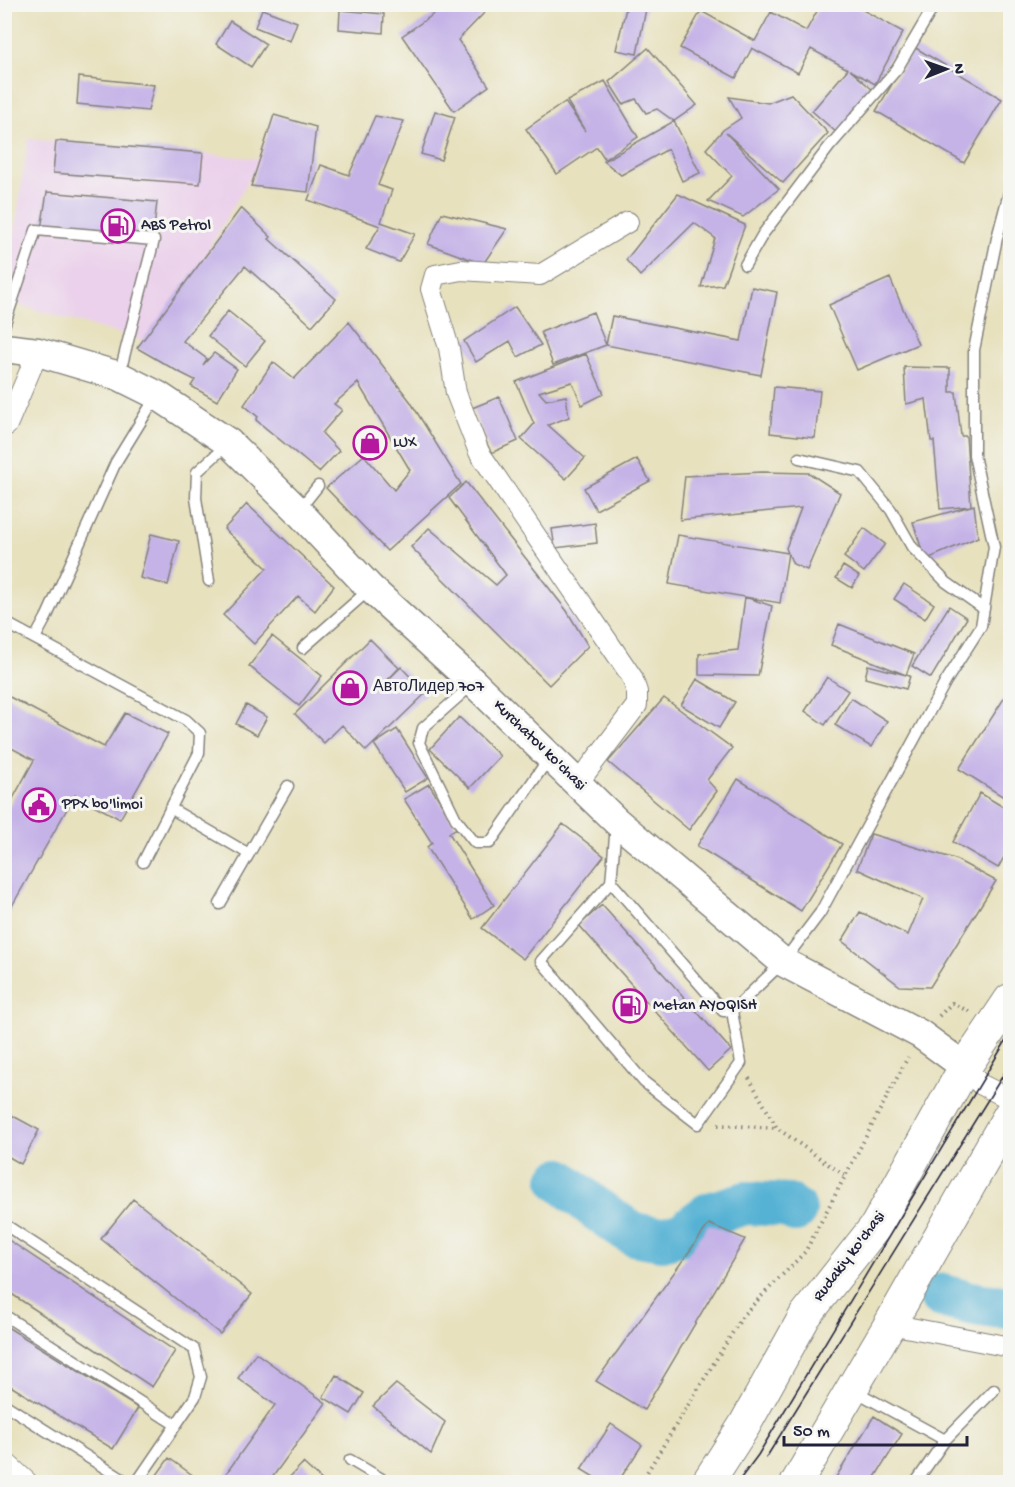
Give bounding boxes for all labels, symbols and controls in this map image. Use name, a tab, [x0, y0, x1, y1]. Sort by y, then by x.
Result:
north arrow	[916, 39, 976, 99]
text: N	[948, 63, 967, 75]
fuel station icon: ABS Petrol	[100, 208, 136, 244]
place label: ABS Petrol	[141, 217, 211, 236]
shop icon: LUX	[352, 425, 388, 461]
place label: LUX	[393, 434, 417, 453]
shop icon: АвтоЛидер 707	[332, 670, 368, 706]
place label: АвтоЛидер 707	[373, 679, 485, 698]
street label: Kurchatov ko'chasi	[488, 697, 590, 795]
public building icon: PPX bo'limoi	[21, 787, 57, 823]
place label: PPX bo'limoi	[61, 796, 143, 815]
fuel station icon: Metan AYOQISH	[612, 988, 648, 1024]
place label: Metan AYOQISH	[653, 997, 758, 1016]
street label: Rudakiy ko'chasi	[810, 1208, 890, 1306]
scale bar	[784, 1409, 967, 1447]
text: 50 m	[793, 1422, 830, 1443]

